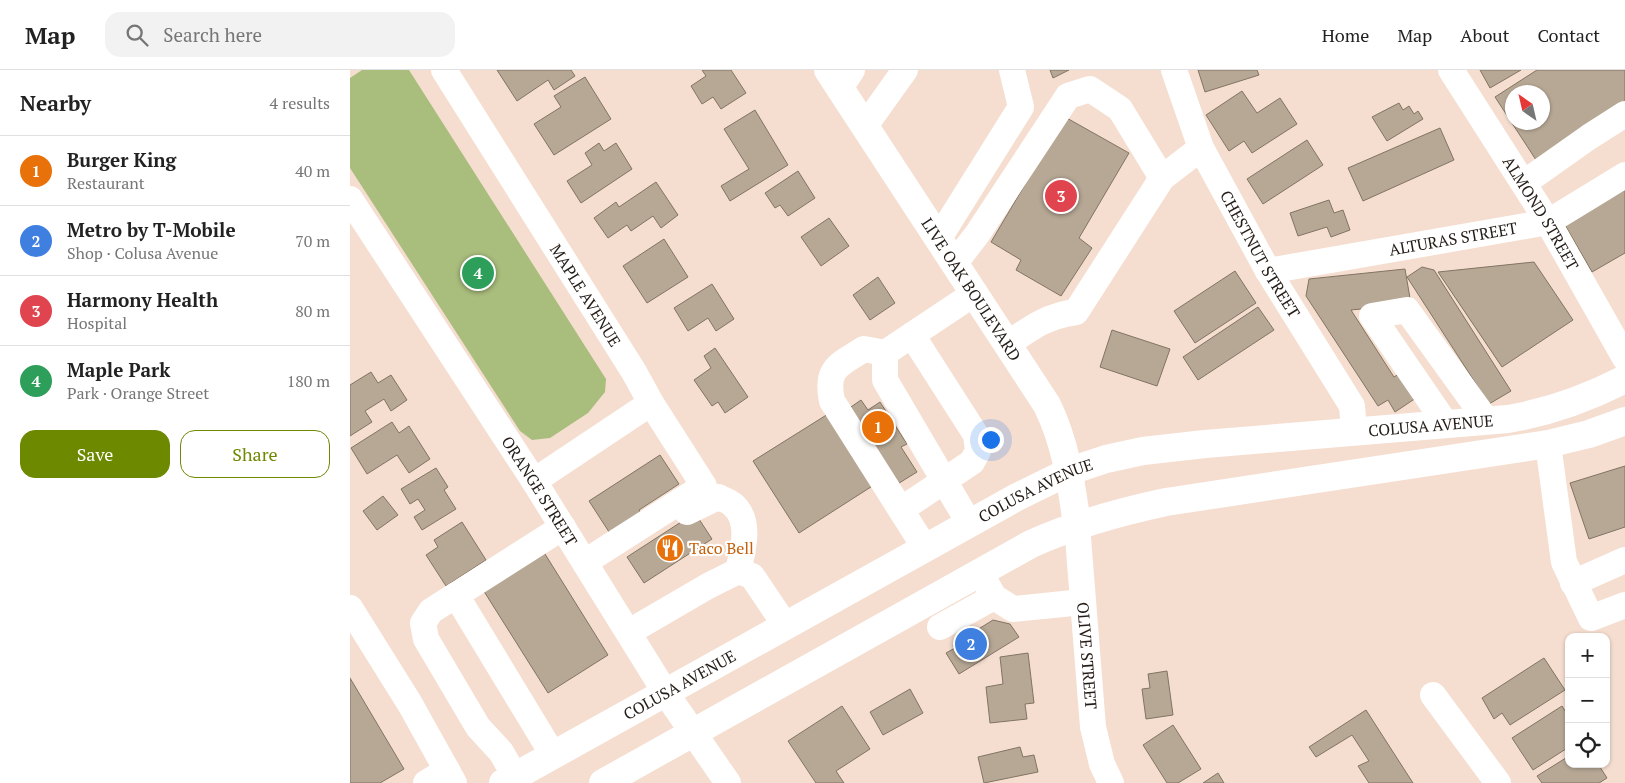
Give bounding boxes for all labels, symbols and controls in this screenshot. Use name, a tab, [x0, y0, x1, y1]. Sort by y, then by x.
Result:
search box	[105, 12, 455, 57]
text: Map	[25, 19, 75, 51]
icon: search	[123, 21, 151, 49]
text: Search here	[163, 22, 262, 47]
text: Home	[1322, 23, 1369, 47]
text: Map	[1397, 23, 1432, 47]
text: About	[1460, 23, 1509, 47]
text: Contact	[1537, 23, 1600, 47]
north arrow	[1505, 85, 1550, 130]
text: Nearby	[20, 89, 91, 117]
text: 4 results	[270, 92, 330, 114]
text: Burger King	[67, 147, 176, 172]
street label: ALMOND STREET	[1498, 152, 1584, 274]
text: 1	[31, 160, 41, 182]
text: 40 m	[295, 160, 330, 182]
text: Restaurant	[67, 172, 145, 194]
pin: 3	[1045, 177, 1077, 215]
street label: CHESTNUT STREET	[1215, 186, 1305, 322]
street label: LIVE OAK BOULEVARD	[916, 213, 1026, 365]
text: Metro by T-Mobile	[67, 217, 236, 242]
street label: ALTURAS STREET	[1387, 217, 1519, 261]
text: 2	[31, 230, 41, 252]
text: 70 m	[295, 230, 330, 252]
street label: MAPLE AVENUE	[545, 240, 626, 351]
text: Shop · Colusa Avenue	[67, 242, 218, 264]
pin: 4	[462, 254, 494, 292]
text: Harmony Health	[67, 287, 218, 312]
text: 3	[31, 300, 41, 322]
text: 80 m	[295, 300, 330, 322]
text: Hospital	[67, 312, 127, 334]
text: Maple Park	[67, 357, 170, 382]
text: 4	[31, 370, 41, 392]
text: 180 m	[287, 370, 330, 392]
text: Park · Orange Street	[67, 382, 209, 404]
pin: 1	[862, 408, 894, 446]
street label: COLUSA AVENUE	[1367, 409, 1494, 441]
your location	[978, 427, 1004, 453]
button: Save	[20, 430, 170, 478]
button: Share	[180, 430, 330, 478]
street label: ORANGE STREET	[496, 432, 583, 550]
street label: COLUSA AVENUE	[974, 453, 1096, 527]
restaurant icon: Taco Bell	[655, 533, 685, 563]
place label: Taco Bell	[689, 537, 754, 559]
street label: OLIVE STREET	[1072, 601, 1103, 710]
pin: 2	[955, 625, 987, 663]
map controls	[1565, 633, 1610, 768]
button: +	[1565, 633, 1610, 678]
street label: COLUSA AVENUE	[619, 645, 740, 725]
button: −	[1565, 678, 1610, 723]
button: locate	[1565, 723, 1610, 768]

